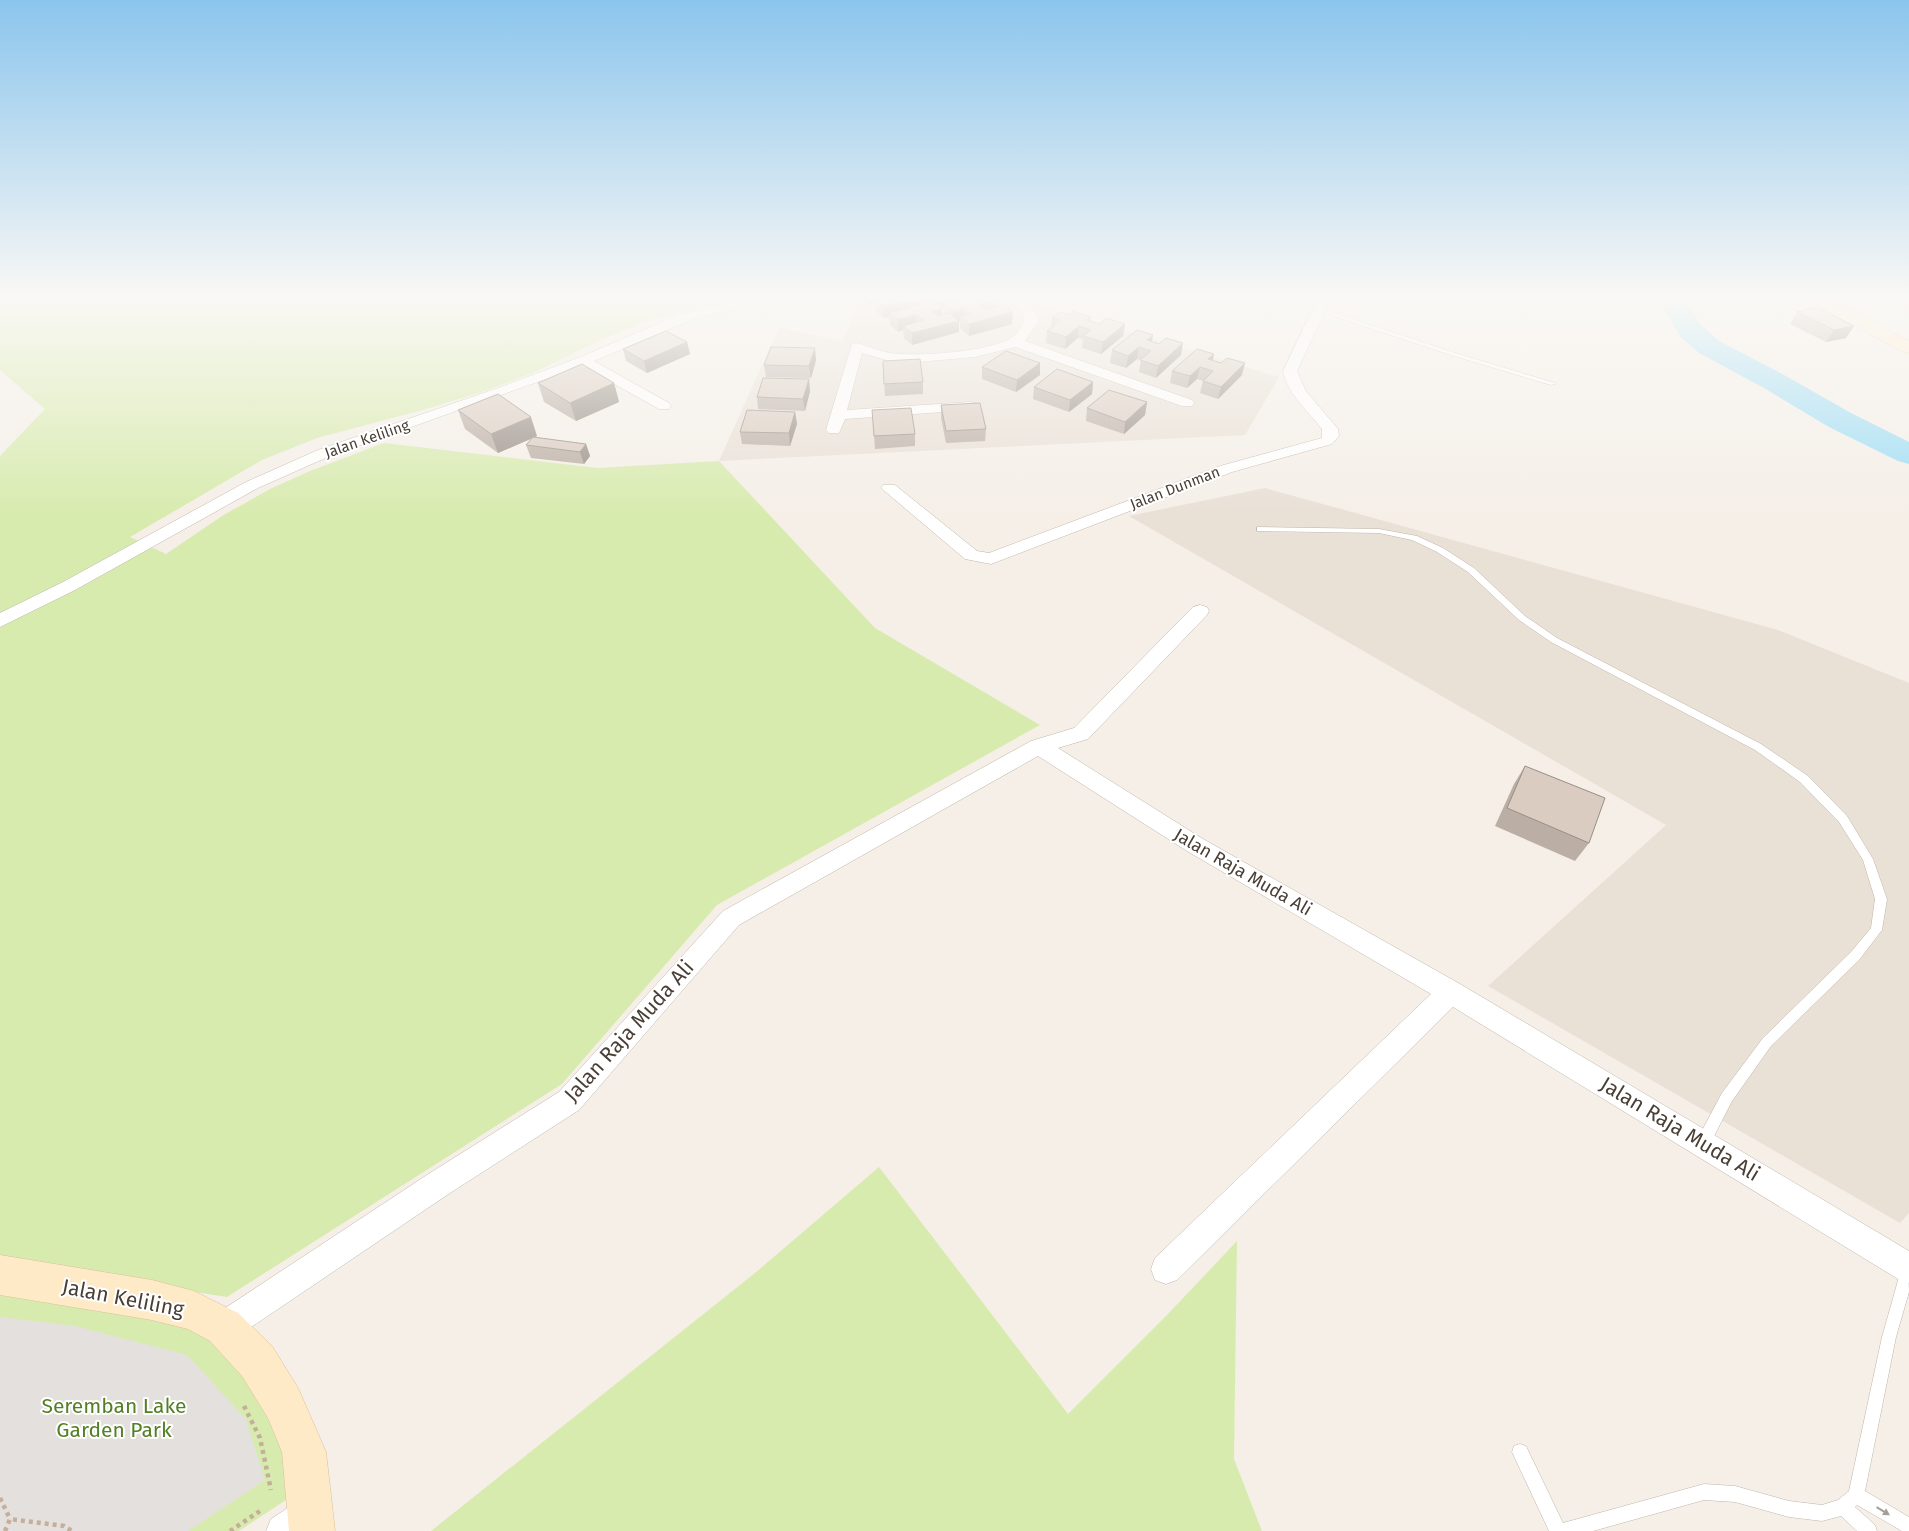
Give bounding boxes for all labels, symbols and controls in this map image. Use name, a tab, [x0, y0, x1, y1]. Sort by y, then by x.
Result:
street label: Jalan Keliling	[322, 416, 412, 462]
street label: Jalan Dunman	[1128, 463, 1222, 513]
street label: Jalan Raja Muda Ali	[1170, 824, 1316, 920]
street label: Jalan Raja Muda Ali	[559, 955, 699, 1107]
street label: Jalan Raja Muda Ali	[1595, 1071, 1765, 1187]
street label: Jalan Keliling	[60, 1273, 186, 1323]
park label: Seremban Lake Garden Park	[41, 1393, 187, 1443]
one-way arrow	[1876, 1506, 1889, 1515]

